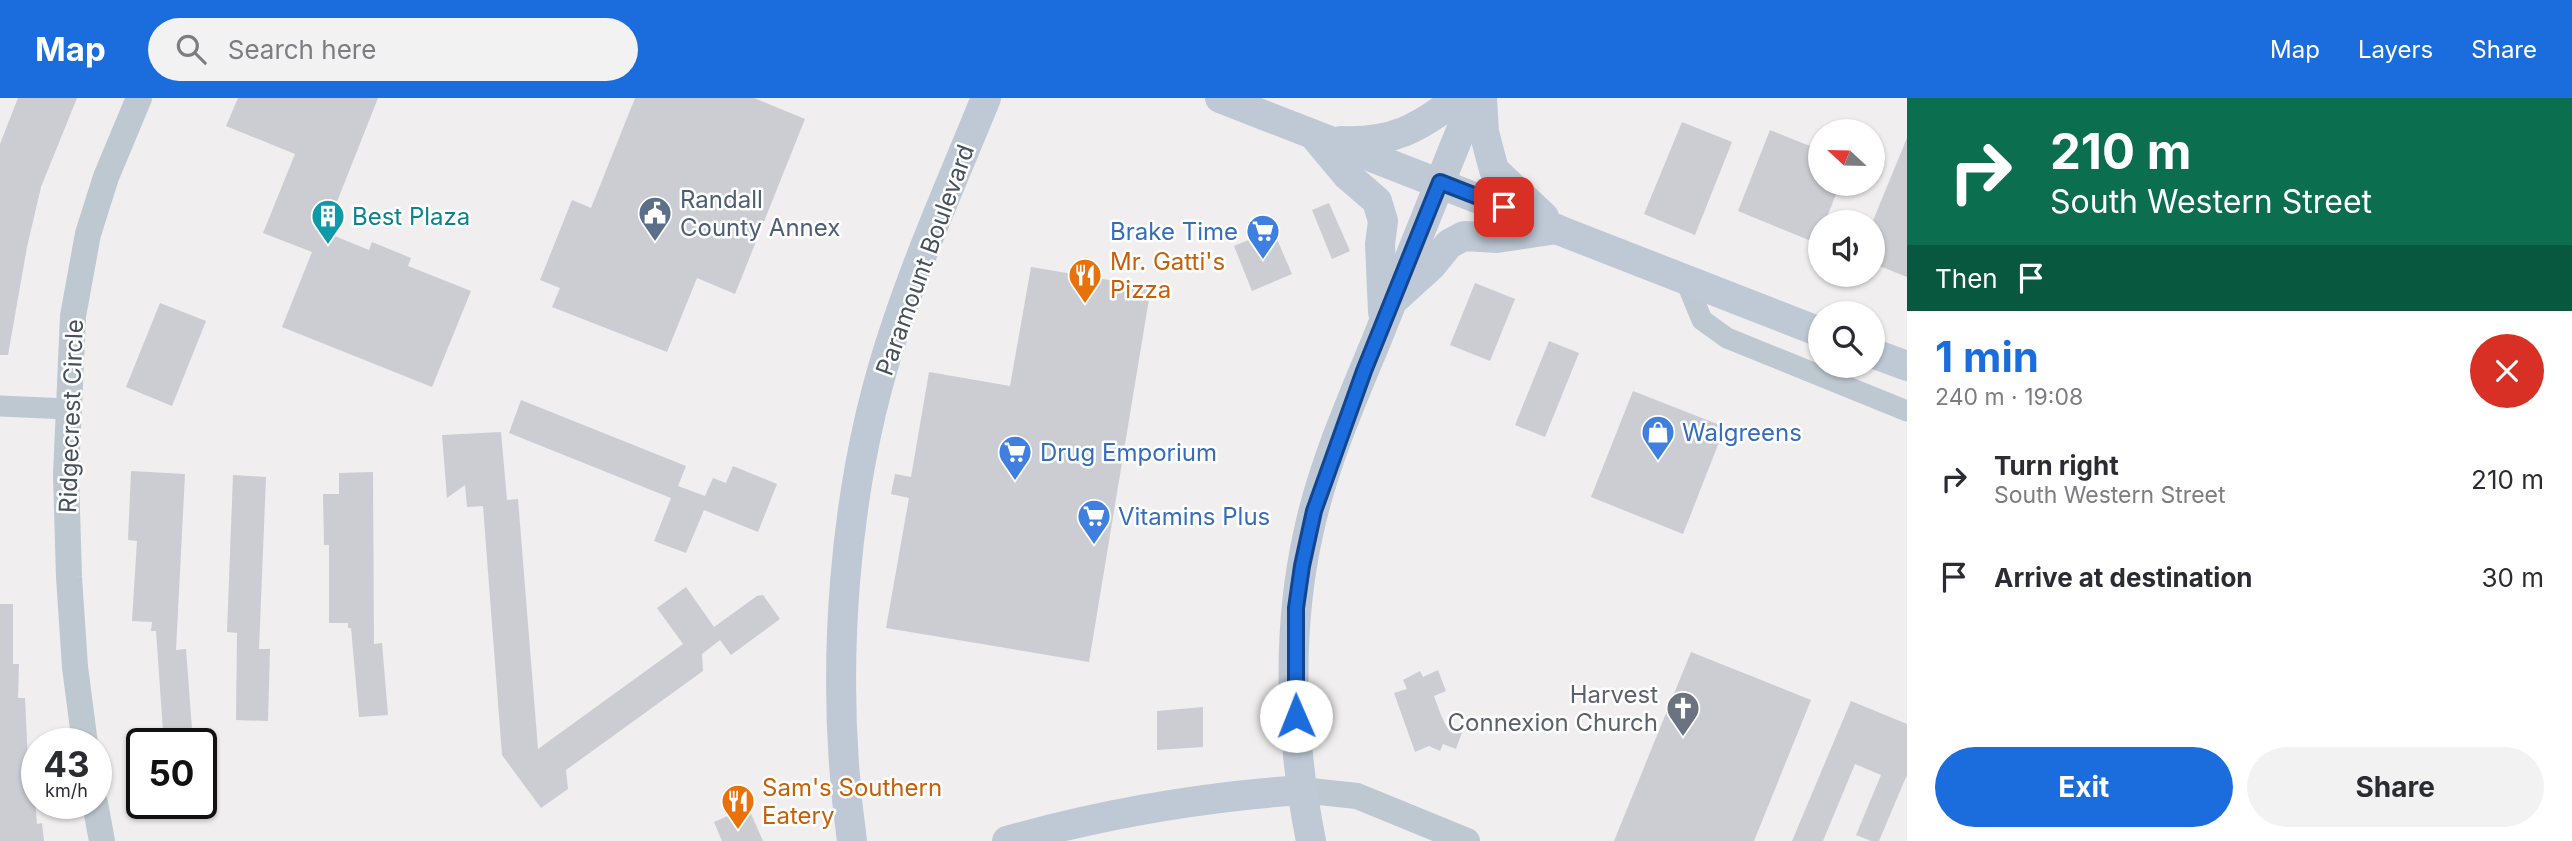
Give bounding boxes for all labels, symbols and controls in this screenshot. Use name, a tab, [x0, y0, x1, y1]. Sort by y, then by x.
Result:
search box	[148, 18, 638, 81]
text: Map	[35, 29, 106, 69]
icon: search	[172, 30, 210, 68]
text: Search here	[228, 34, 376, 65]
text: Map	[2270, 35, 2320, 64]
text: Layers	[2358, 35, 2433, 64]
text: Share	[2471, 35, 2537, 64]
north arrow	[1808, 119, 1885, 196]
map controls	[1808, 119, 1885, 378]
text: 210 m	[2050, 122, 2191, 181]
icon: right	[1935, 126, 2026, 217]
street label: Paramount Boulevard	[870, 141, 980, 379]
pin	[1474, 177, 1534, 237]
text: South Western Street	[2050, 182, 2372, 221]
place label: Randall County Annex	[680, 185, 840, 242]
icon: arrive	[1485, 188, 1523, 226]
public building icon: Randall County Annex	[636, 194, 674, 243]
building icon: Best Plaza	[309, 197, 347, 246]
place label: Best Plaza	[352, 202, 470, 231]
button: sound	[1808, 210, 1885, 287]
supermarket icon: Brake Time	[1244, 212, 1282, 261]
place label: Brake Time	[1110, 217, 1238, 246]
place label: Mr. Gatti's Pizza	[1110, 247, 1225, 304]
restaurant icon: Mr. Gatti's Pizza	[1066, 256, 1104, 305]
icon: arrive	[2012, 259, 2050, 297]
text: Then	[1935, 263, 1998, 294]
button: search	[1808, 301, 1885, 378]
street label: Ridgecrest Circle	[53, 319, 89, 513]
text: 1 min	[1935, 331, 2039, 382]
button: close	[2470, 334, 2544, 408]
text: 240 m · 19:08	[1935, 383, 2083, 411]
shop icon: Walgreens	[1639, 413, 1677, 462]
place label: Walgreens	[1682, 418, 1802, 447]
supermarket icon: Drug Emporium	[996, 433, 1034, 482]
place label: Drug Emporium	[1040, 438, 1217, 467]
text: Turn right	[1994, 450, 2119, 481]
icon: right	[1935, 460, 1973, 498]
text: 210 m	[2471, 464, 2544, 495]
text: South Western Street	[1994, 481, 2225, 509]
supermarket icon: Vitamins Plus	[1075, 497, 1113, 546]
place label: Vitamins Plus	[1118, 502, 1270, 531]
icon: arrive	[1935, 558, 1973, 596]
text: Arrive at destination	[1994, 562, 2253, 593]
text: 30 m	[2481, 562, 2544, 593]
position arrow	[1259, 679, 1333, 753]
place label: Harvest Connexion Church	[1448, 680, 1658, 737]
church icon: Harvest Connexion Church	[1664, 689, 1702, 738]
speed limit sign: 50	[126, 728, 217, 819]
text: 43	[43, 743, 90, 785]
button: Exit	[1935, 747, 2233, 827]
button: Share	[2247, 747, 2544, 827]
place label: Sam's Southern Eatery	[762, 773, 942, 830]
text: km/h	[45, 780, 88, 801]
restaurant icon: Sam's Southern Eatery	[719, 782, 757, 831]

